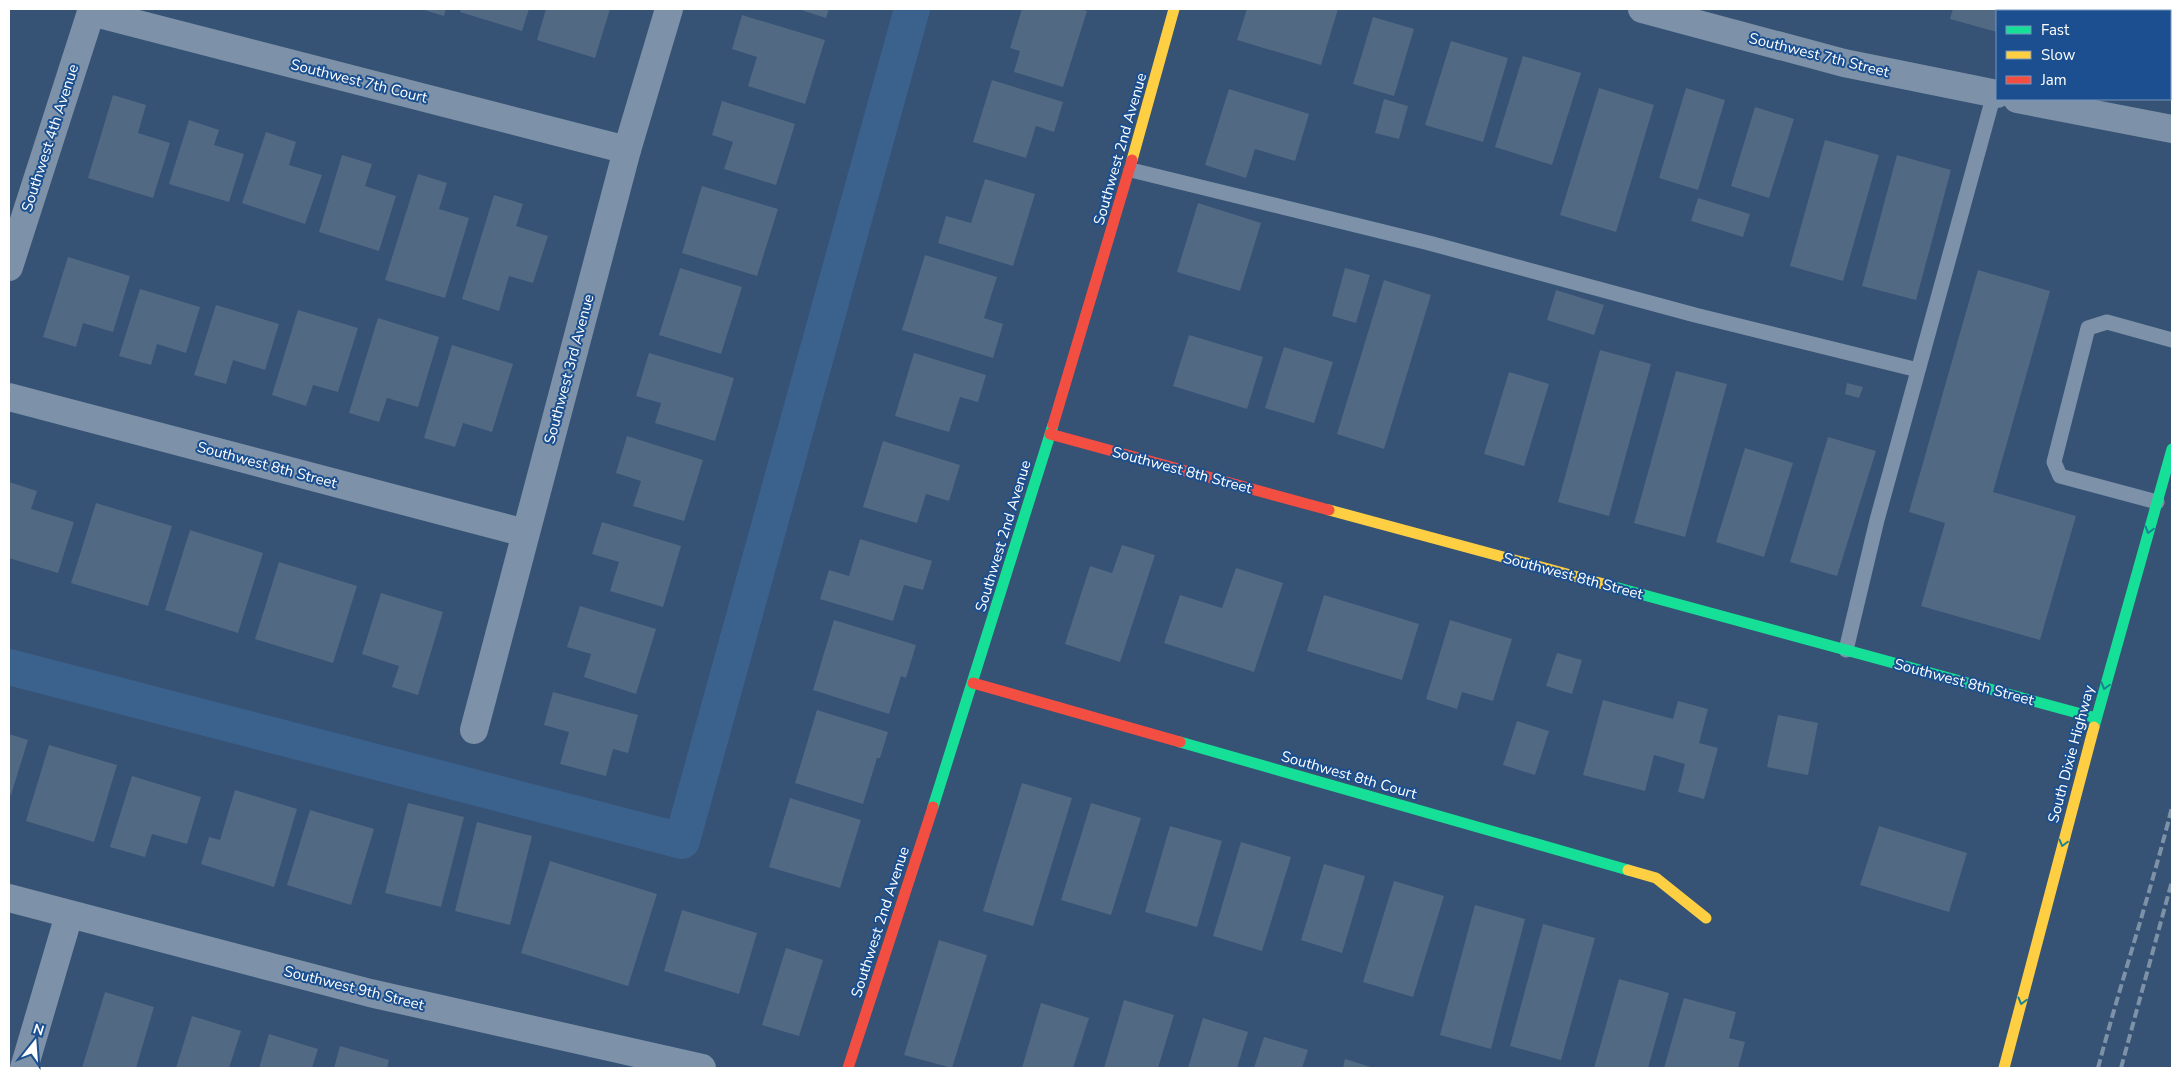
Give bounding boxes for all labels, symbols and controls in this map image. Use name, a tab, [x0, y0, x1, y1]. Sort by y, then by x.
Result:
legend	[1996, 10, 2171, 100]
text: Fast	[2041, 20, 2070, 40]
street label: Southwest 7th Street	[1747, 28, 1892, 82]
text: Slow	[2041, 45, 2076, 65]
street label: Southwest 7th Court	[288, 54, 430, 108]
street label: Southwest 4th Avenue	[17, 62, 83, 214]
street label: Southwest 2nd Avenue	[1089, 70, 1151, 227]
text: Jam	[2040, 70, 2067, 90]
street label: Southwest 3rd Avenue	[539, 292, 599, 446]
street label: Southwest 8th Street	[195, 437, 340, 493]
street label: Southwest 8th Street	[1110, 442, 1255, 498]
street label: Southwest 2nd Avenue	[970, 458, 1036, 614]
one-way arrow	[2145, 525, 2155, 534]
street label: Southwest 8th Street	[1501, 548, 1646, 604]
street label: Southwest 8th Street	[1892, 654, 2037, 710]
one-way arrow	[2100, 682, 2111, 691]
street label: South Dixie Highway	[2043, 683, 2099, 825]
street label: Southwest 8th Court	[1279, 746, 1420, 804]
one-way arrow	[2058, 839, 2069, 848]
street label: Southwest 2nd Avenue	[846, 844, 914, 1000]
street label: Southwest 9th Street	[282, 961, 427, 1015]
one-way arrow	[2017, 996, 2028, 1005]
north arrow	[10, 1017, 60, 1067]
text: N	[31, 1019, 46, 1041]

